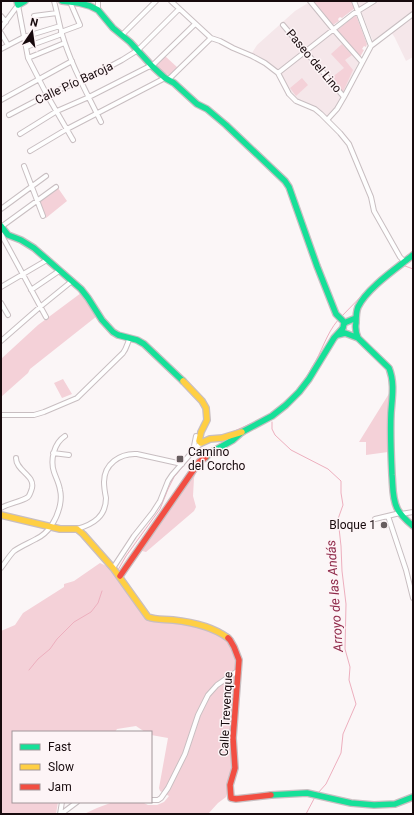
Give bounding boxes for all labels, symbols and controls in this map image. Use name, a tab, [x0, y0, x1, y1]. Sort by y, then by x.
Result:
north arrow	[12, 12, 52, 52]
text: N	[29, 16, 40, 30]
street label: Paseo del Lino	[283, 27, 345, 96]
street label: Calle Pío Baroja	[33, 59, 115, 107]
place label: Camino del Corcho	[188, 445, 246, 473]
marker: Camino del Corcho	[175, 454, 185, 464]
place label: Bloque 1	[329, 518, 376, 532]
marker: Bloque 1	[379, 520, 389, 530]
water label: Arroyo de las Andás	[323, 539, 346, 653]
street label: Calle Trevenque	[217, 671, 235, 757]
legend	[12, 731, 152, 803]
text: Fast	[48, 740, 71, 754]
text: Slow	[48, 760, 74, 774]
text: Jam	[48, 780, 72, 794]

